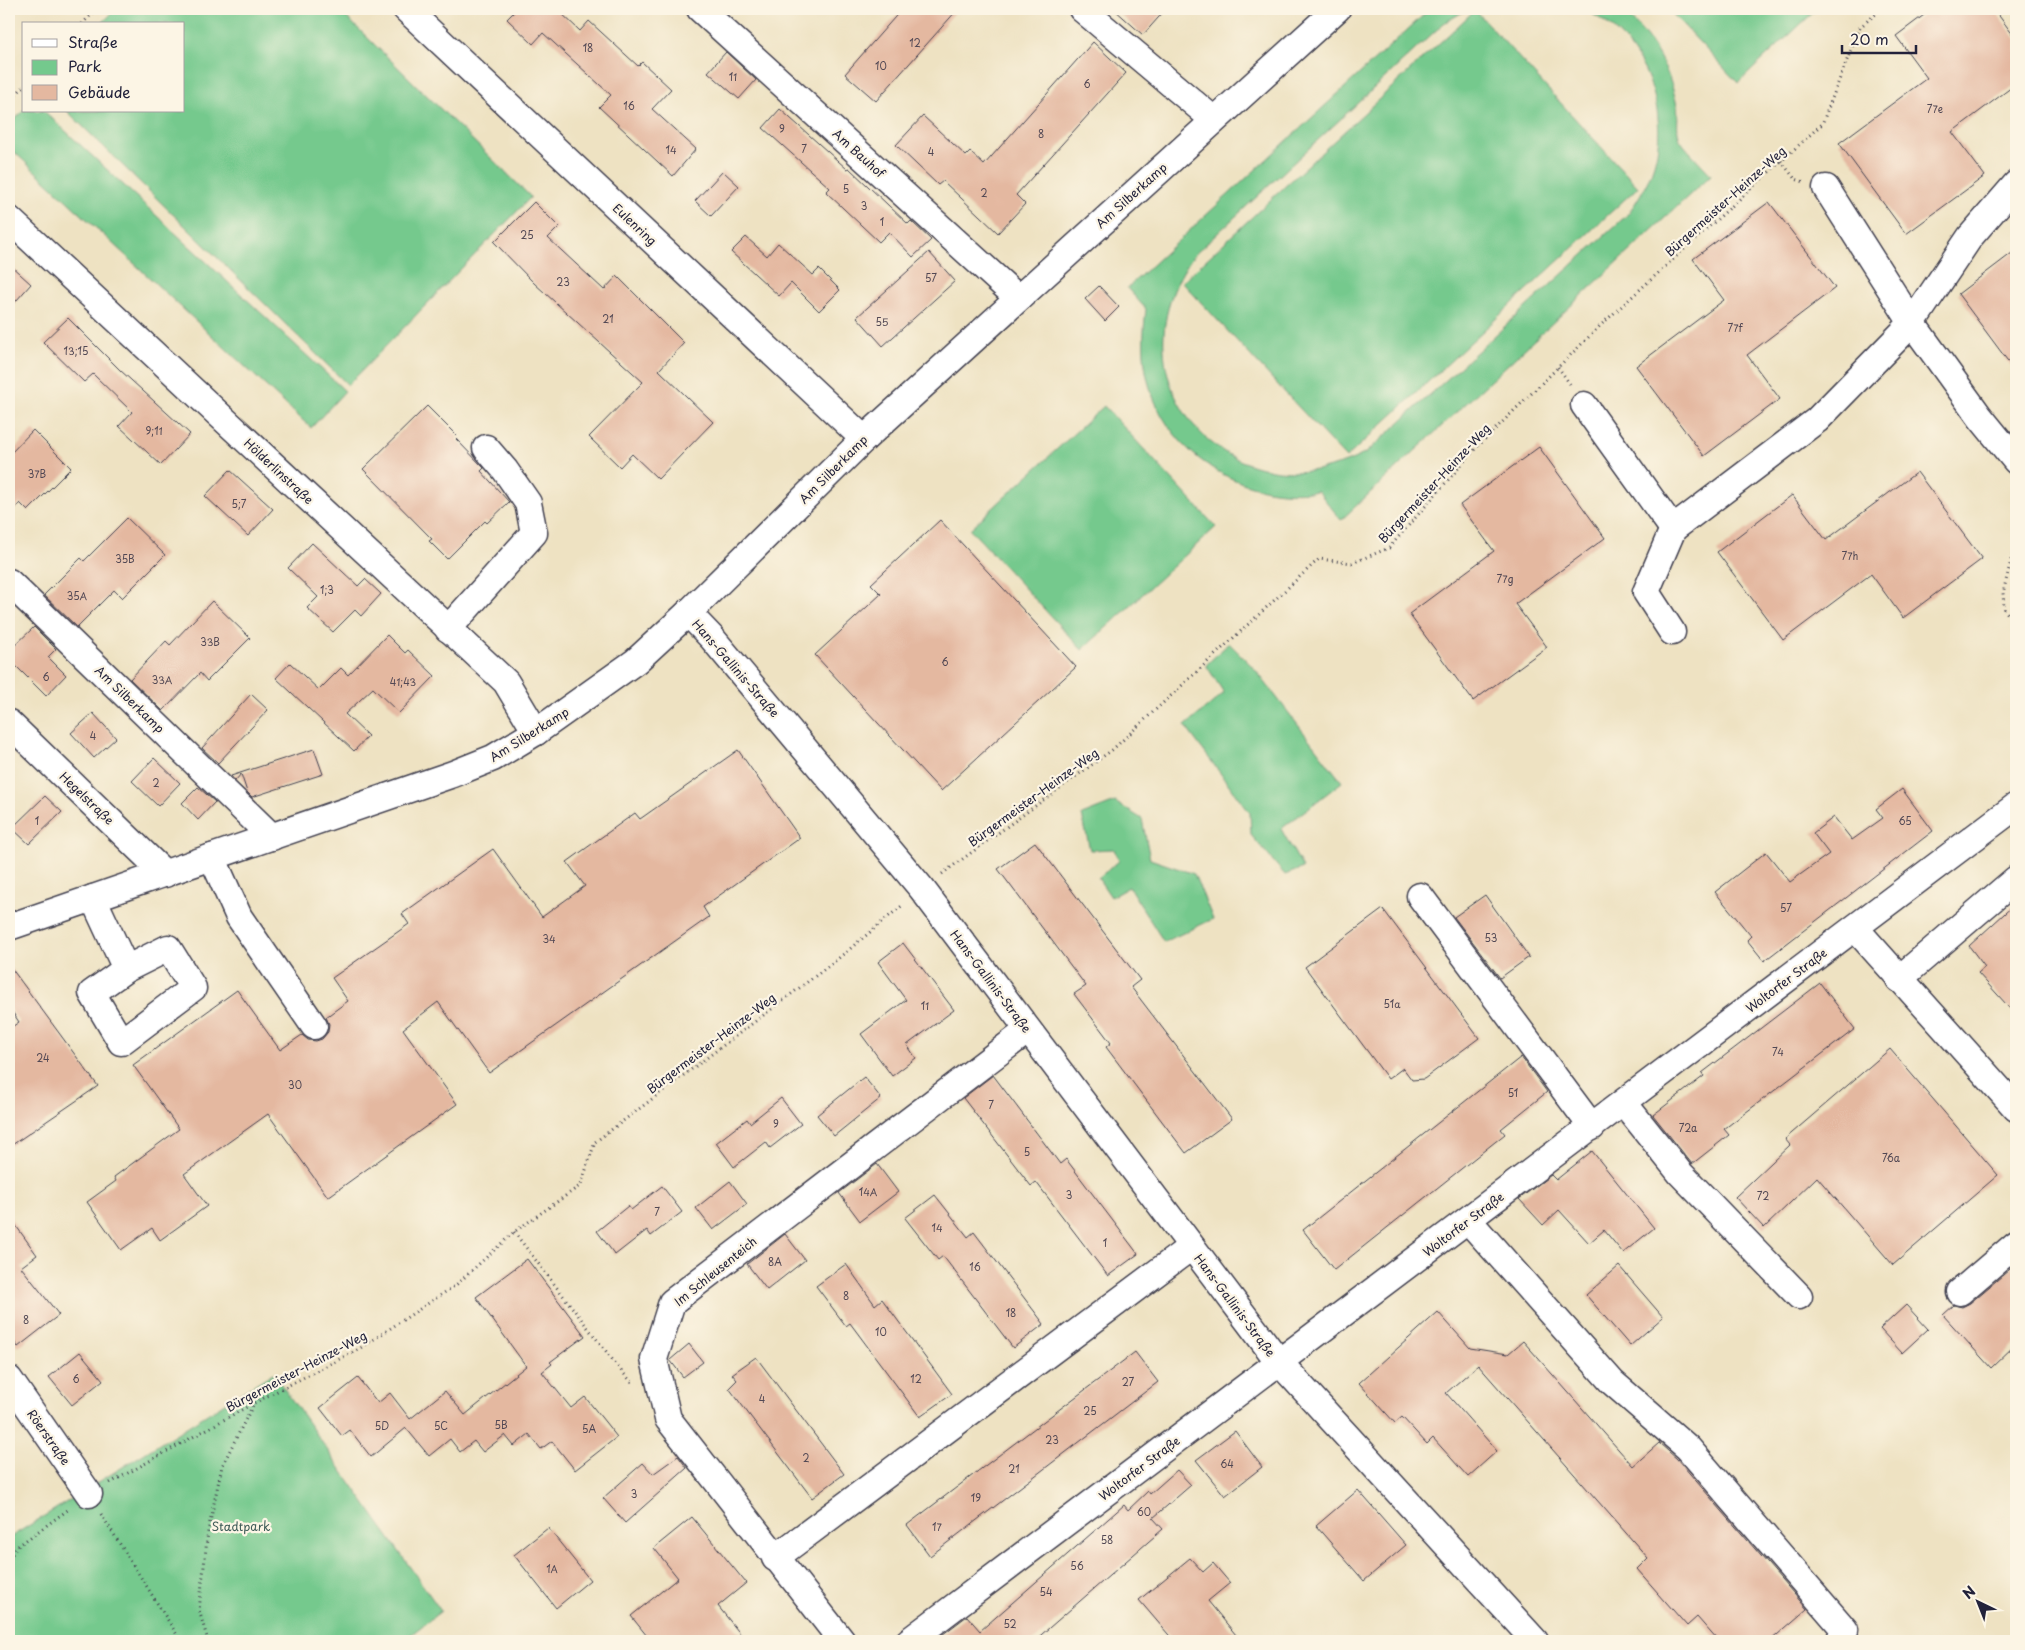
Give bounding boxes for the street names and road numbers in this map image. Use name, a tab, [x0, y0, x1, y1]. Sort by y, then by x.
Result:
street label: Am Bauhof	[829, 124, 890, 182]
street label: Bürgermeister-Heinze-Weg	[1661, 142, 1790, 260]
street label: Am Silberkamp	[1091, 158, 1171, 232]
street label: Eulenring	[609, 199, 661, 249]
street label: Bürgermeister-Heinze-Weg	[1374, 419, 1494, 547]
street label: Am Silberkamp	[795, 431, 871, 507]
street label: Hölderlinstraße	[240, 434, 318, 508]
street label: Hans-Gallinis-Straße	[688, 615, 784, 721]
street label: Am Silberkamp	[91, 661, 169, 737]
street label: Am Silberkamp	[486, 702, 572, 766]
street label: Bürgermeister-Heinze-Weg	[964, 743, 1102, 850]
street label: Hegelstraße	[56, 767, 118, 829]
street label: Hans-Gallinis-Straße	[946, 926, 1036, 1036]
street label: Woltorfer Straße	[1742, 944, 1830, 1016]
street label: Bürgermeister-Heinze-Weg	[643, 988, 779, 1098]
street label: Woltorfer Straße	[1419, 1188, 1507, 1260]
street label: Im Schleusenteich	[670, 1232, 760, 1310]
street label: Hans-Gallinis-Straße	[1190, 1250, 1280, 1360]
street label: Bürgermeister-Heinze-Weg	[222, 1326, 370, 1416]
street label: Röerstraße	[23, 1406, 75, 1468]
street label: Woltorfer Straße	[1095, 1432, 1183, 1504]

